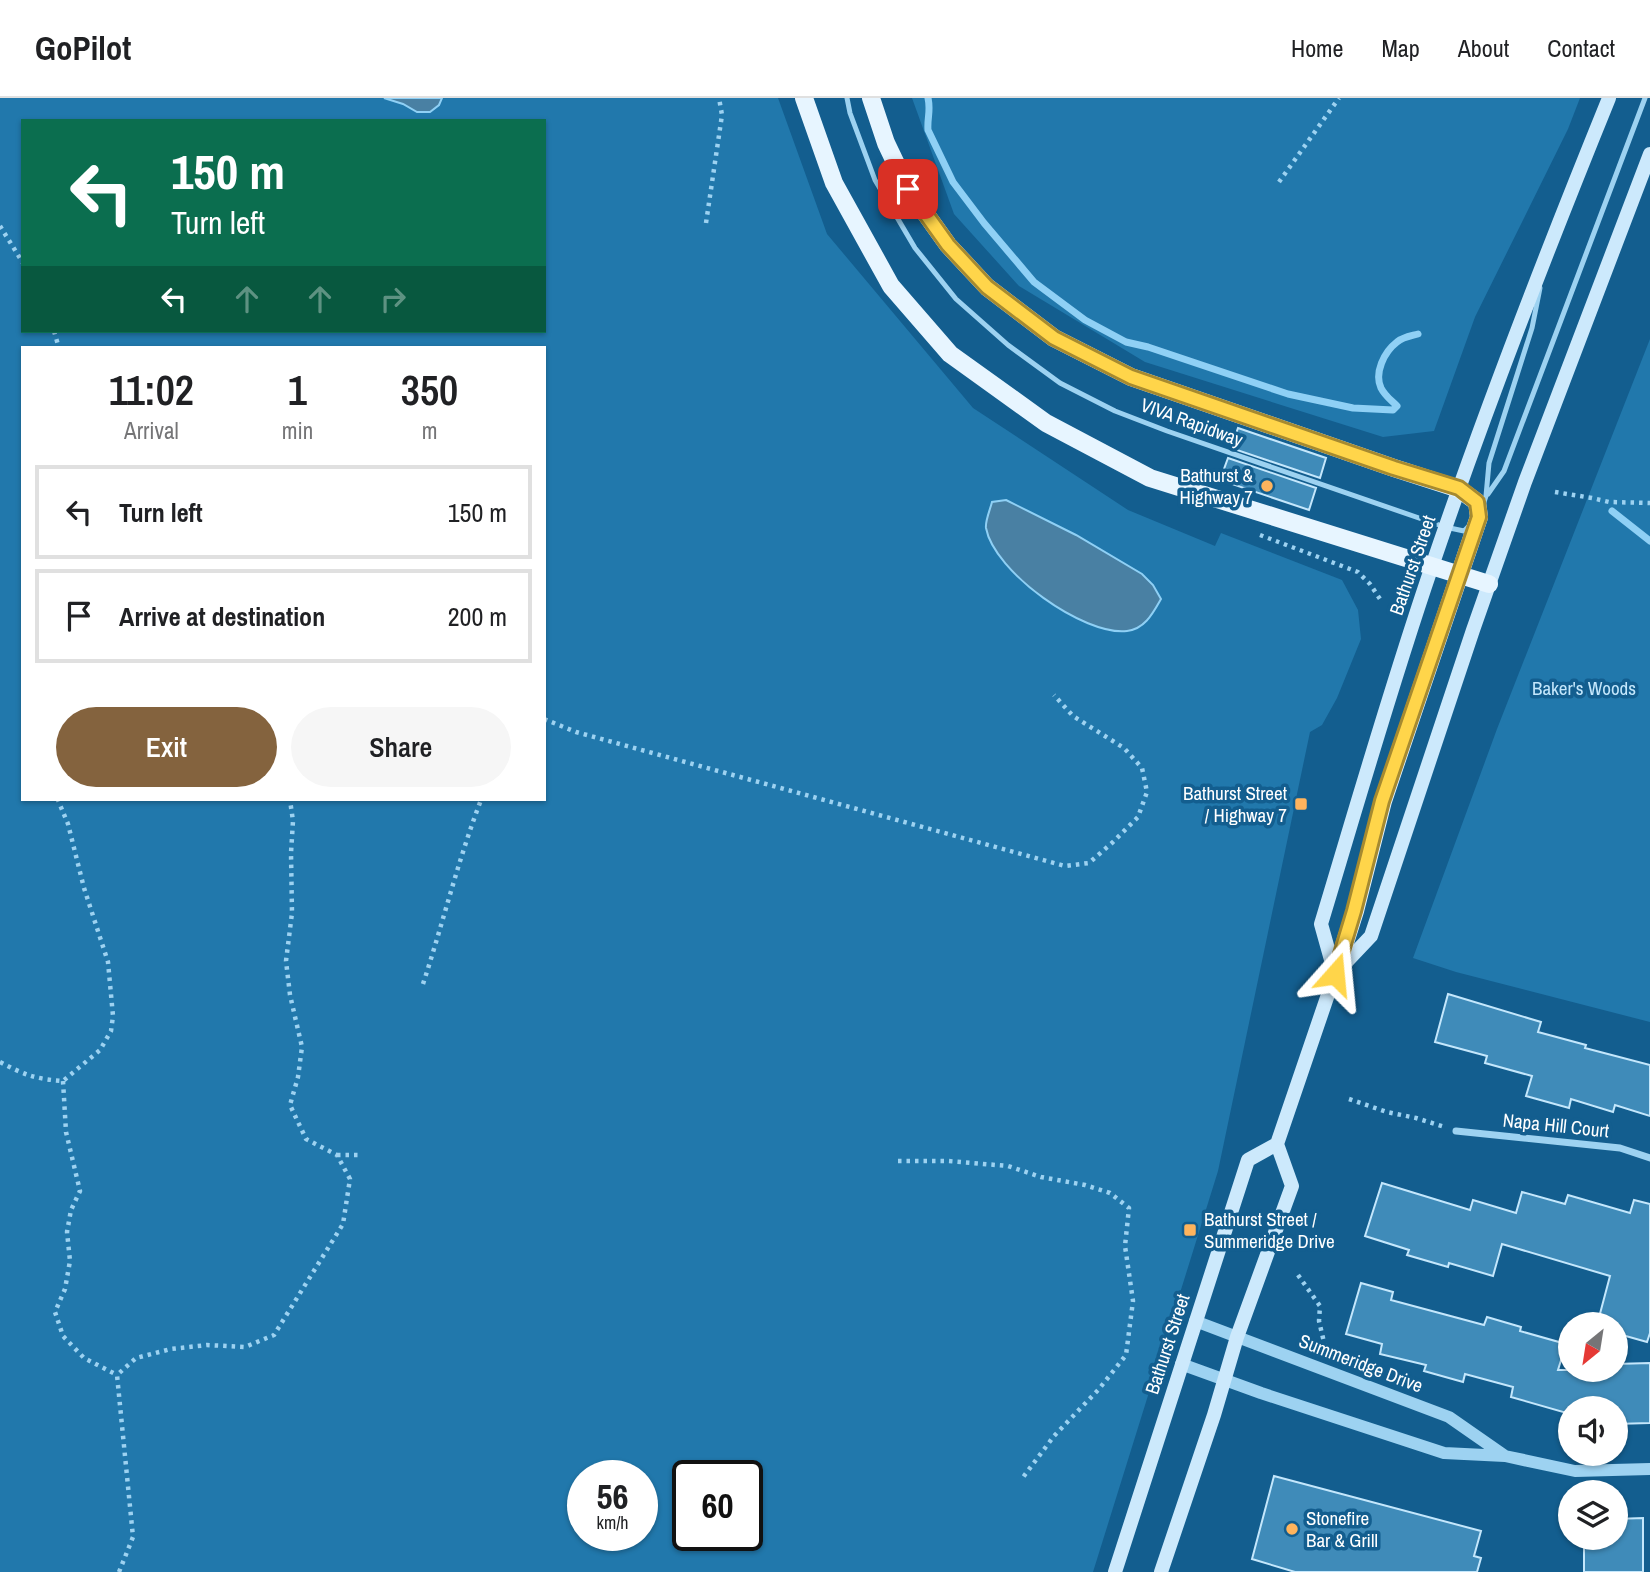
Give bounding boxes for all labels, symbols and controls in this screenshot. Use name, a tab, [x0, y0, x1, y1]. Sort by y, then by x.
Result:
text: GoPilot	[35, 26, 131, 70]
text: Home	[1291, 32, 1343, 64]
text: Map	[1381, 32, 1420, 64]
text: About	[1458, 32, 1509, 64]
text: Contact	[1547, 32, 1615, 64]
text: 150 m	[171, 138, 285, 204]
icon: left	[56, 147, 147, 238]
pin	[878, 159, 938, 219]
icon: arrive	[889, 170, 927, 208]
text: Turn left	[171, 201, 265, 244]
icon: left	[155, 280, 193, 318]
icon: ahead	[228, 280, 266, 318]
icon: ahead	[301, 280, 339, 318]
icon: right	[374, 280, 412, 318]
text: 11:02	[109, 362, 194, 418]
text: 1	[288, 362, 307, 418]
text: 350	[401, 362, 458, 418]
street label: VIVA Rapidway	[1137, 391, 1247, 453]
text: Arrival	[124, 415, 179, 446]
text: min	[282, 415, 313, 446]
text: m	[422, 415, 437, 446]
place label: Bathurst & Highway 7	[1179, 462, 1254, 510]
marker: Bathurst & Highway 7	[1259, 478, 1275, 494]
icon: left	[60, 493, 98, 531]
text: Turn left	[119, 495, 203, 530]
text: 150 m	[448, 495, 507, 530]
street label: Bathurst Street	[1383, 511, 1441, 618]
icon: arrive	[60, 597, 98, 635]
text: Arrive at destination	[119, 599, 325, 634]
text: 200 m	[448, 599, 507, 634]
park label: Baker's Woods	[1532, 675, 1636, 701]
button: Exit	[56, 707, 277, 787]
button: Share	[291, 707, 511, 787]
place label: Bathurst Street / Highway 7	[1183, 780, 1288, 828]
marker: Bathurst Street / Highway 7	[1293, 796, 1309, 812]
position arrow	[1298, 937, 1372, 1011]
street label: Napa Hill Court	[1502, 1107, 1611, 1144]
place label: Bathurst Street / Summeridge Drive	[1204, 1206, 1335, 1254]
marker: Bathurst Street / Summeridge Drive	[1182, 1222, 1198, 1238]
street label: Bathurst Street	[1139, 1290, 1196, 1397]
north arrow	[1558, 1312, 1628, 1382]
map controls	[1558, 1312, 1628, 1550]
street label: Summeridge Drive	[1295, 1327, 1427, 1399]
button: sound	[1558, 1396, 1628, 1466]
speed limit sign: 60	[672, 1460, 763, 1551]
text: 56	[597, 1473, 628, 1520]
button: layers	[1558, 1480, 1628, 1550]
place label: Stonefire Bar & Grill	[1306, 1505, 1378, 1553]
text: km/h	[597, 1510, 629, 1535]
marker: Stonefire Bar & Grill	[1284, 1521, 1300, 1537]

